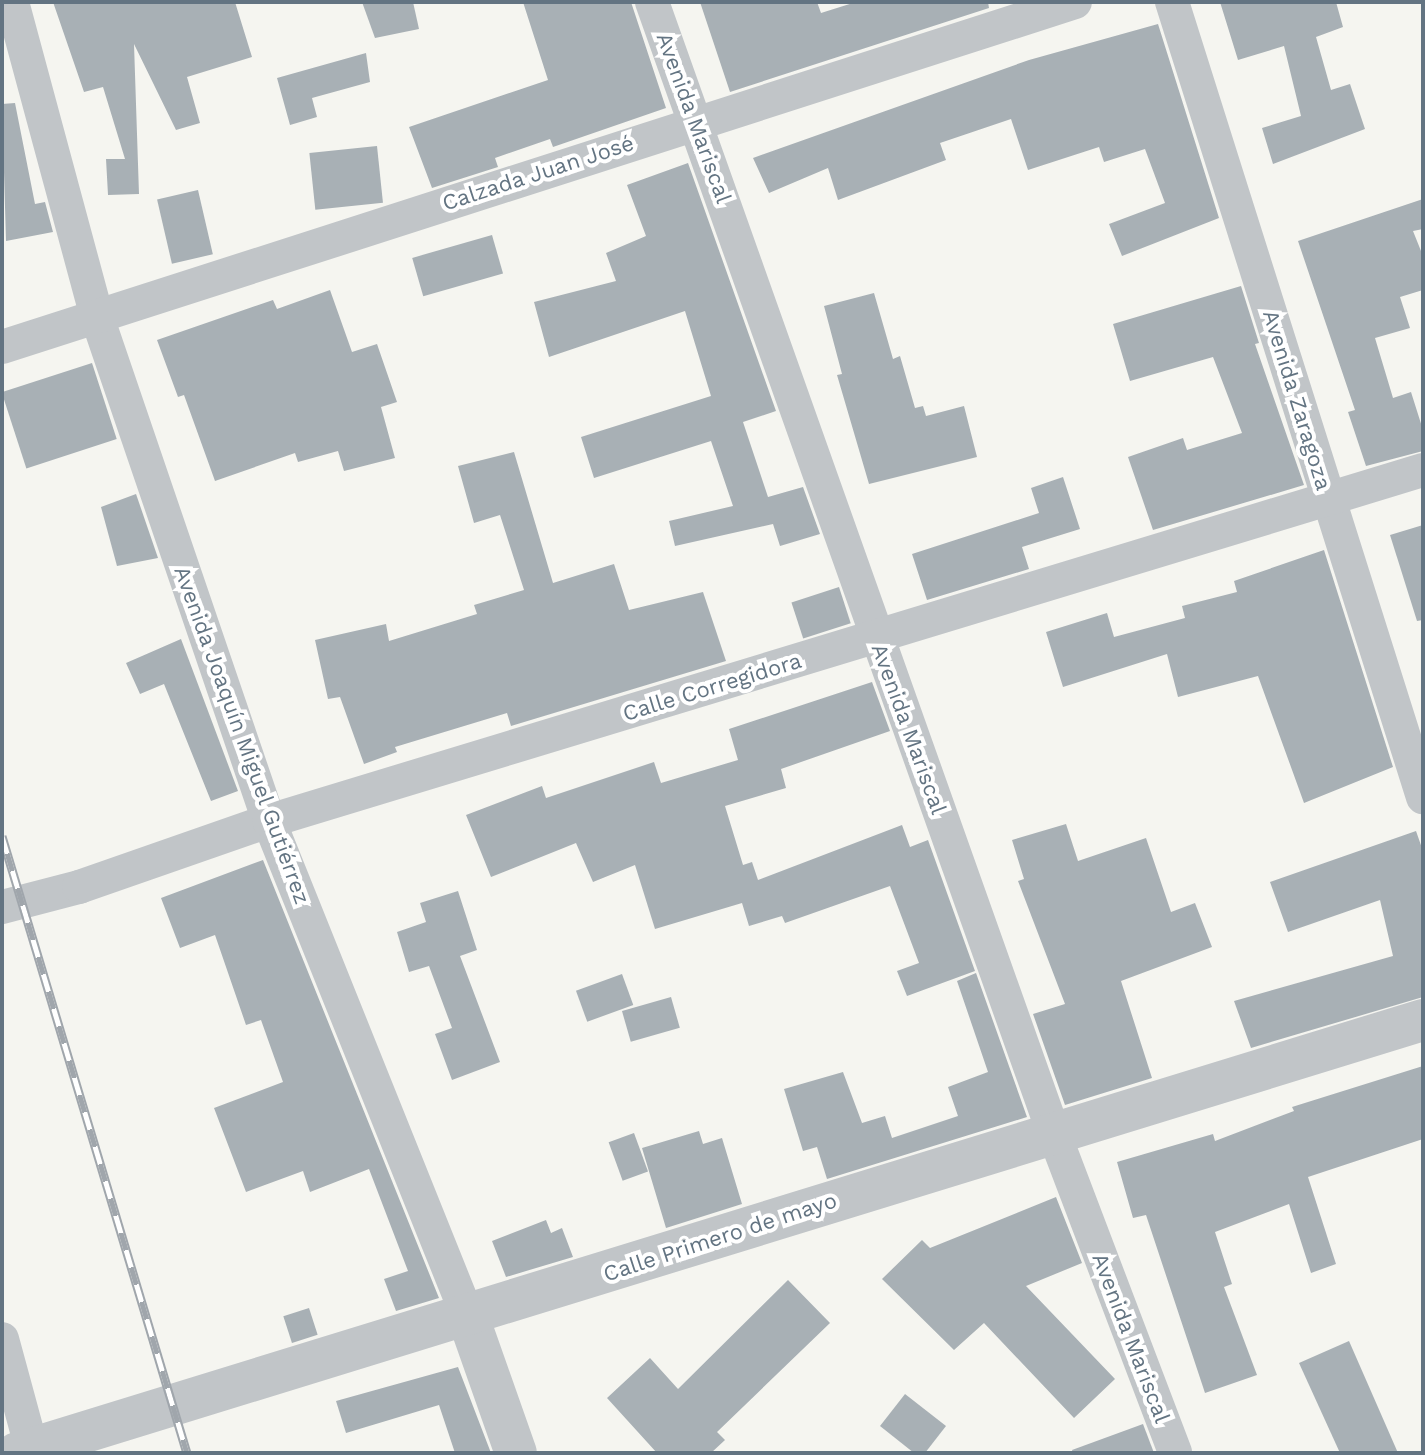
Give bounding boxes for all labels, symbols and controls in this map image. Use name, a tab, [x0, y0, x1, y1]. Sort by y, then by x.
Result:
street label: Avenida Mariscal	[651, 29, 737, 207]
street label: Calzada Juan José	[438, 129, 638, 217]
street label: Avenida Zaragoza	[1257, 306, 1337, 494]
street label: Avenida Joaquín Miguel Gutiérrez	[168, 562, 316, 908]
street label: Avenida Mariscal	[866, 640, 952, 818]
street label: Calle Corregidora	[619, 647, 805, 727]
street label: Calle Primero de mayo	[600, 1187, 840, 1287]
street label: Avenida Mariscal	[1086, 1249, 1176, 1427]

